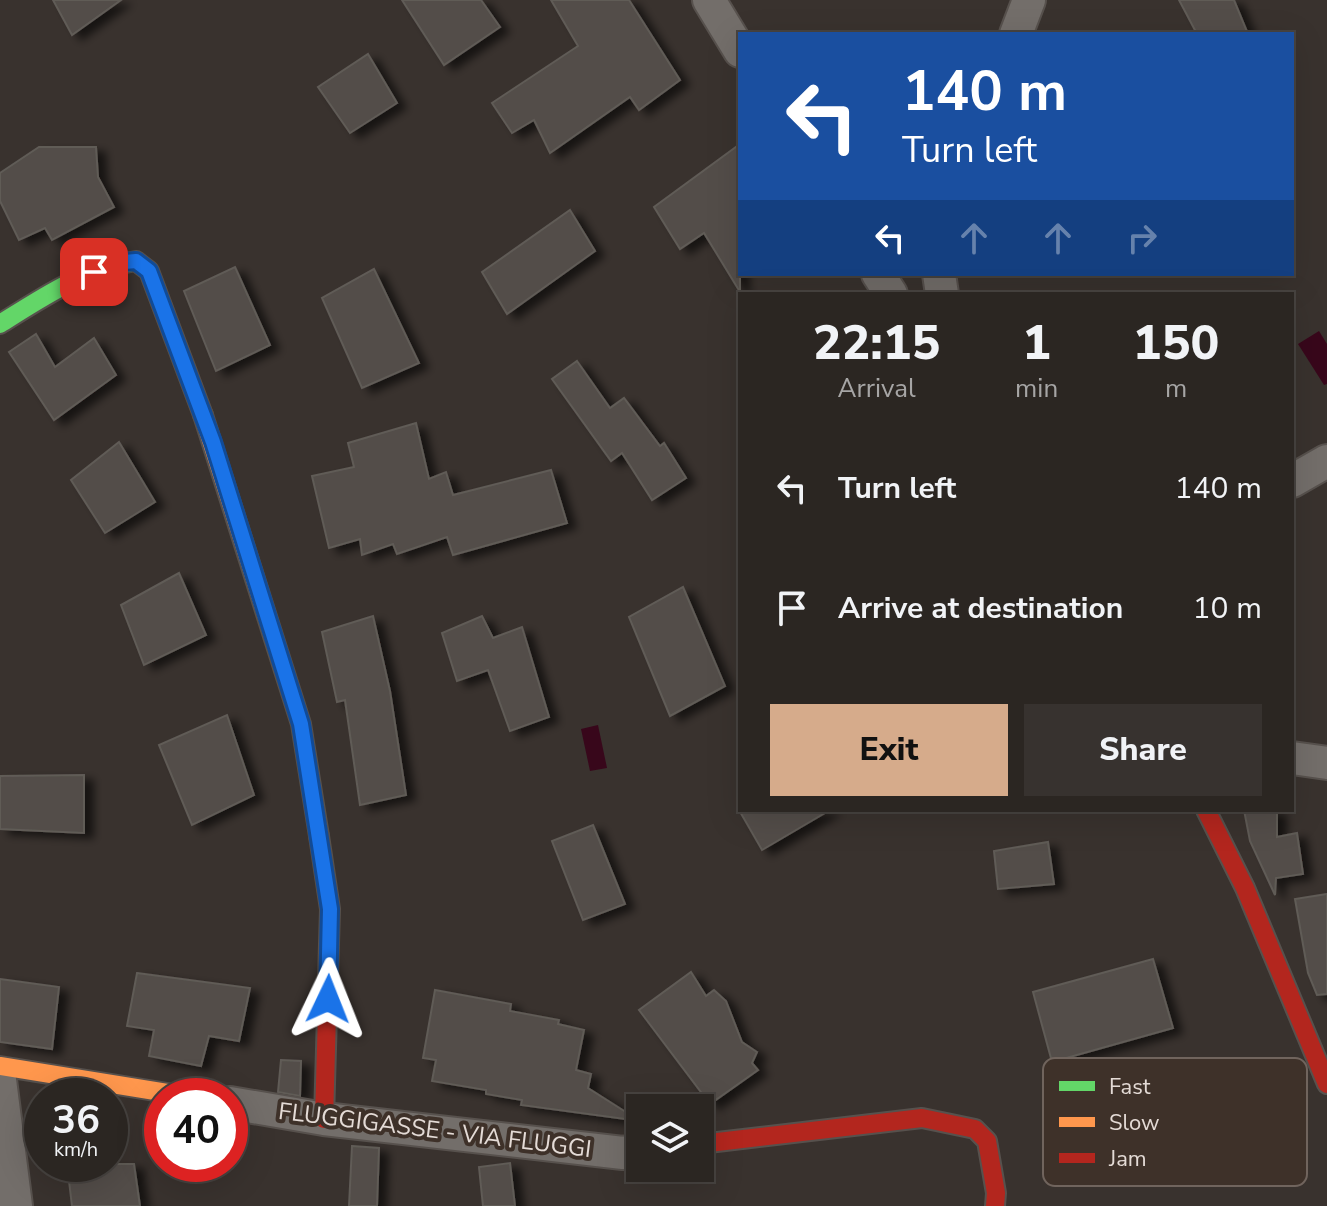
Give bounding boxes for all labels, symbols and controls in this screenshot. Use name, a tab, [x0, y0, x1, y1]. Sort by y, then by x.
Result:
text: 140 m	[902, 53, 1067, 130]
icon: left	[770, 64, 874, 168]
text: Turn left	[902, 126, 1037, 175]
icon: left	[868, 216, 912, 260]
icon: ahead	[952, 216, 996, 260]
icon: ahead	[1036, 216, 1080, 260]
icon: right	[1120, 216, 1164, 260]
pin	[60, 238, 128, 306]
icon: arrive	[72, 250, 116, 294]
text: 22:15	[813, 310, 940, 376]
text: 1	[1022, 310, 1051, 376]
text: 150	[1133, 310, 1219, 376]
text: Arrival	[837, 371, 916, 406]
text: min	[1015, 371, 1058, 406]
text: m	[1165, 371, 1187, 406]
icon: left	[770, 466, 814, 510]
text: Turn left	[838, 468, 956, 509]
text: 140 m	[1175, 468, 1262, 509]
icon: arrive	[770, 586, 814, 630]
text: Arrive at destination	[838, 588, 1123, 629]
text: 10 m	[1193, 588, 1262, 629]
button: Exit	[770, 704, 1008, 796]
button: Share	[1024, 704, 1262, 796]
position arrow	[286, 957, 370, 1041]
legend	[1043, 1058, 1307, 1186]
text: Fast	[1109, 1072, 1151, 1102]
speed limit sign: 40	[144, 1078, 248, 1182]
text: 36	[52, 1093, 100, 1147]
map controls	[626, 1094, 714, 1182]
button: layers	[626, 1094, 714, 1182]
street label: FLUGGIGASSE - VIA FLUGGI	[277, 1095, 593, 1165]
text: Slow	[1109, 1108, 1160, 1138]
text: km/h	[54, 1136, 98, 1163]
text: Jam	[1108, 1144, 1147, 1174]

